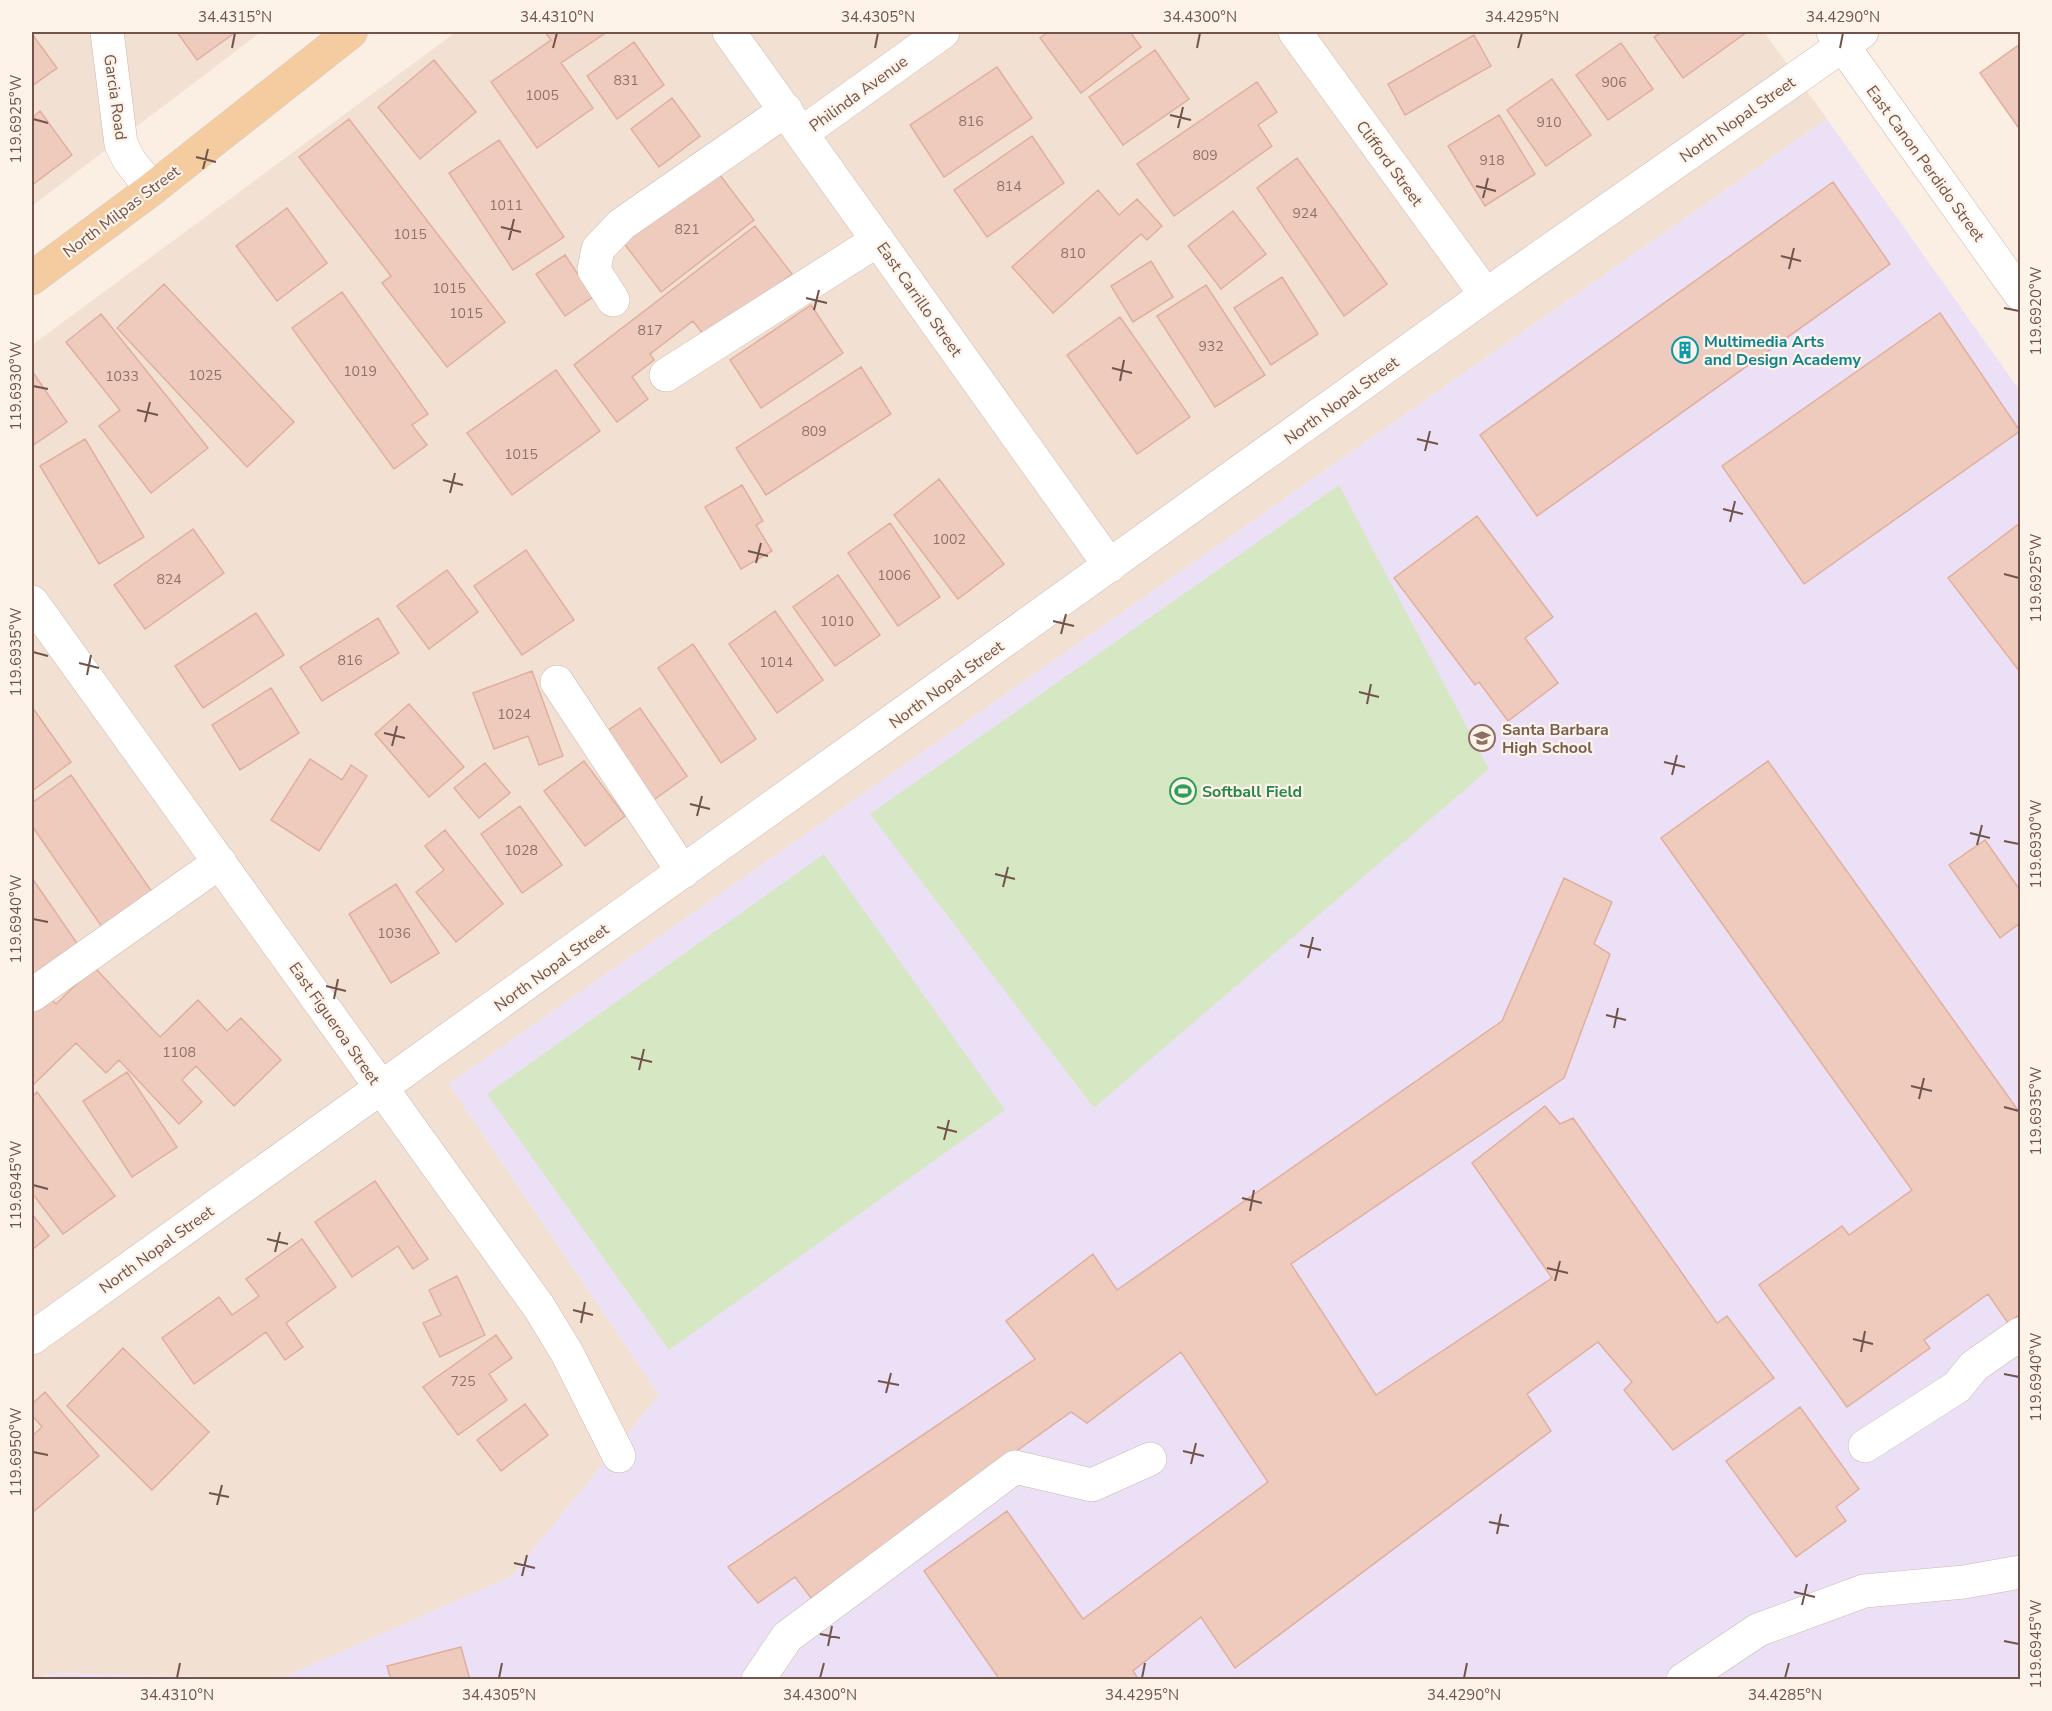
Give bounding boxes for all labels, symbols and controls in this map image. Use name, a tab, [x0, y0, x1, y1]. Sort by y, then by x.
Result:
text: 34.4315°N	[198, 7, 272, 27]
text: 34.4310°N	[520, 7, 594, 27]
text: 34.4305°N	[841, 7, 915, 27]
text: 34.4300°N	[1163, 7, 1237, 27]
text: 34.4295°N	[1485, 7, 1559, 27]
text: 34.4290°N	[1806, 7, 1880, 27]
street label: Philinda Avenue	[805, 51, 912, 137]
street label: Garcia Road	[98, 53, 132, 142]
house number: 831	[613, 71, 639, 90]
street label: North Nopal Street	[1675, 71, 1800, 168]
house number: 906	[1601, 73, 1627, 92]
text: 119.6925°W	[6, 74, 26, 163]
street label: East Canon Perdido Street	[1861, 81, 1990, 246]
house number: 1005	[525, 86, 559, 105]
house number: 816	[958, 112, 984, 131]
house number: 910	[1536, 113, 1562, 132]
street label: Clifford Street	[1351, 116, 1428, 211]
house number: 809	[1192, 146, 1218, 165]
house number: 918	[1479, 151, 1505, 170]
street label: North Milpas Street	[59, 160, 185, 263]
house number: 814	[996, 177, 1022, 196]
house number: 1011	[489, 196, 523, 215]
house number: 924	[1292, 204, 1318, 223]
house number: 821	[674, 220, 700, 239]
house number: 1015	[393, 225, 427, 244]
street label: East Carrillo Street	[871, 238, 967, 362]
house number: 810	[1060, 244, 1086, 263]
text: 119.6920°W	[2026, 266, 2046, 355]
house number: 1015	[432, 279, 466, 298]
house number: 1015	[449, 304, 483, 323]
house number: 817	[637, 321, 663, 340]
place label: Multimedia Arts and Design Academy	[1704, 331, 1861, 371]
building icon: Multimedia Arts and Design Academy	[1670, 335, 1700, 365]
house number: 932	[1198, 337, 1224, 356]
text: 119.6930°W	[6, 341, 26, 430]
street label: North Nopal Street	[1280, 351, 1404, 450]
house number: 1019	[343, 362, 377, 381]
house number: 1025	[188, 366, 222, 385]
house number: 1033	[105, 367, 139, 386]
house number: 809	[801, 422, 827, 441]
house number: 1015	[504, 445, 538, 464]
house number: 1002	[932, 530, 966, 549]
text: 119.6925°W	[2026, 533, 2046, 622]
house number: 1006	[877, 566, 911, 585]
house number: 824	[156, 570, 182, 589]
text: 119.6935°W	[6, 607, 26, 696]
house number: 1010	[820, 612, 854, 631]
street label: North Nopal Street	[885, 635, 1009, 734]
house number: 816	[337, 651, 363, 670]
house number: 1014	[759, 653, 793, 672]
house number: 1024	[497, 705, 531, 724]
place label: Santa Barbara High School	[1502, 719, 1609, 759]
school or university icon: Santa Barbara High School	[1467, 723, 1497, 753]
sports icon: Softball Field	[1168, 776, 1198, 806]
place label: Softball Field	[1202, 781, 1302, 803]
text: 119.6930°W	[2026, 799, 2046, 888]
house number: 1028	[504, 841, 538, 860]
text: 119.6940°W	[6, 874, 26, 963]
street label: North Nopal Street	[490, 918, 614, 1017]
house number: 1036	[377, 924, 411, 943]
street label: East Figueroa Street	[284, 958, 385, 1090]
house number: 1108	[162, 1043, 196, 1062]
text: 119.6935°W	[2026, 1066, 2046, 1155]
text: 119.6945°W	[6, 1140, 26, 1229]
street label: North Nopal Street	[95, 1200, 219, 1299]
text: 119.6940°W	[2026, 1332, 2046, 1421]
house number: 725	[450, 1372, 476, 1391]
text: 119.6950°W	[6, 1407, 26, 1496]
text: 119.6945°W	[2026, 1599, 2046, 1688]
text: 34.4310°N	[140, 1685, 214, 1705]
text: 34.4305°N	[462, 1685, 536, 1705]
text: 34.4300°N	[783, 1685, 857, 1705]
text: 34.4295°N	[1105, 1685, 1179, 1705]
text: 34.4290°N	[1427, 1685, 1501, 1705]
text: 34.4285°N	[1748, 1685, 1822, 1705]

